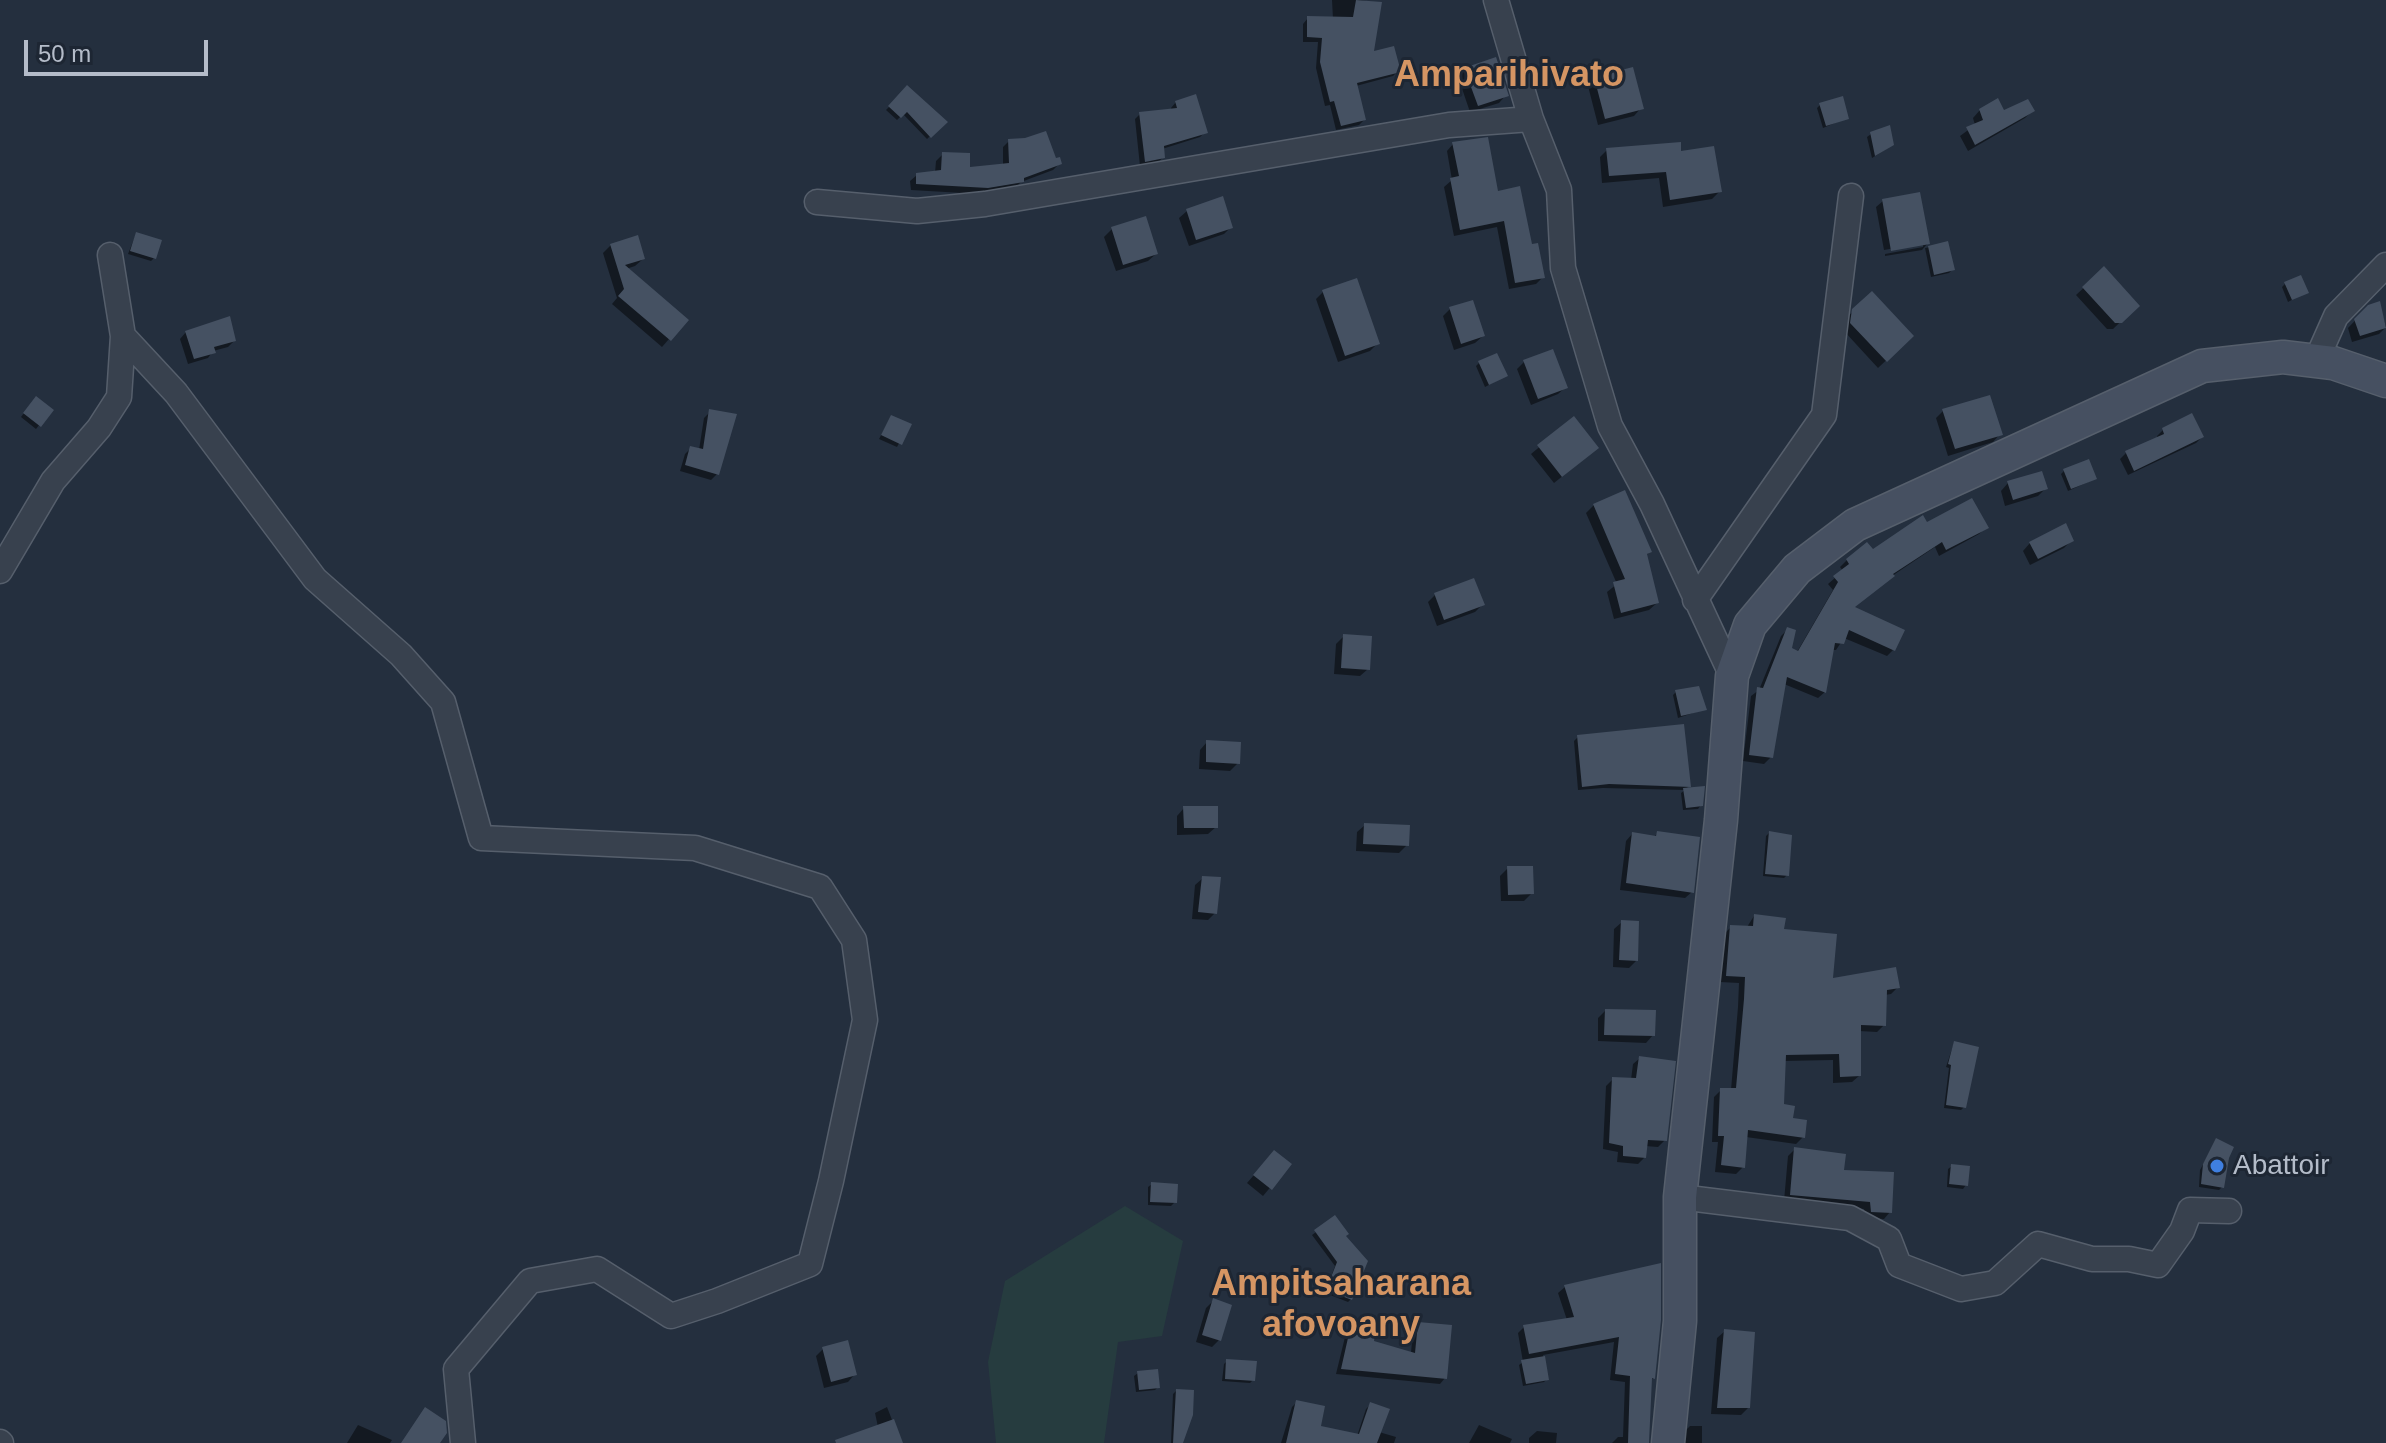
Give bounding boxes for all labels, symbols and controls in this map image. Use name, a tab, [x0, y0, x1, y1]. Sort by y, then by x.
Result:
scale bar	[28, 24, 212, 74]
text: 50 m	[38, 40, 91, 67]
district label: Amparihivato	[1394, 54, 1624, 98]
place label: Abattoir	[2233, 1149, 2329, 1183]
marker: Abattoir	[2208, 1157, 2226, 1175]
district label: Ampitsaharana afovoany	[1211, 1263, 1471, 1348]

